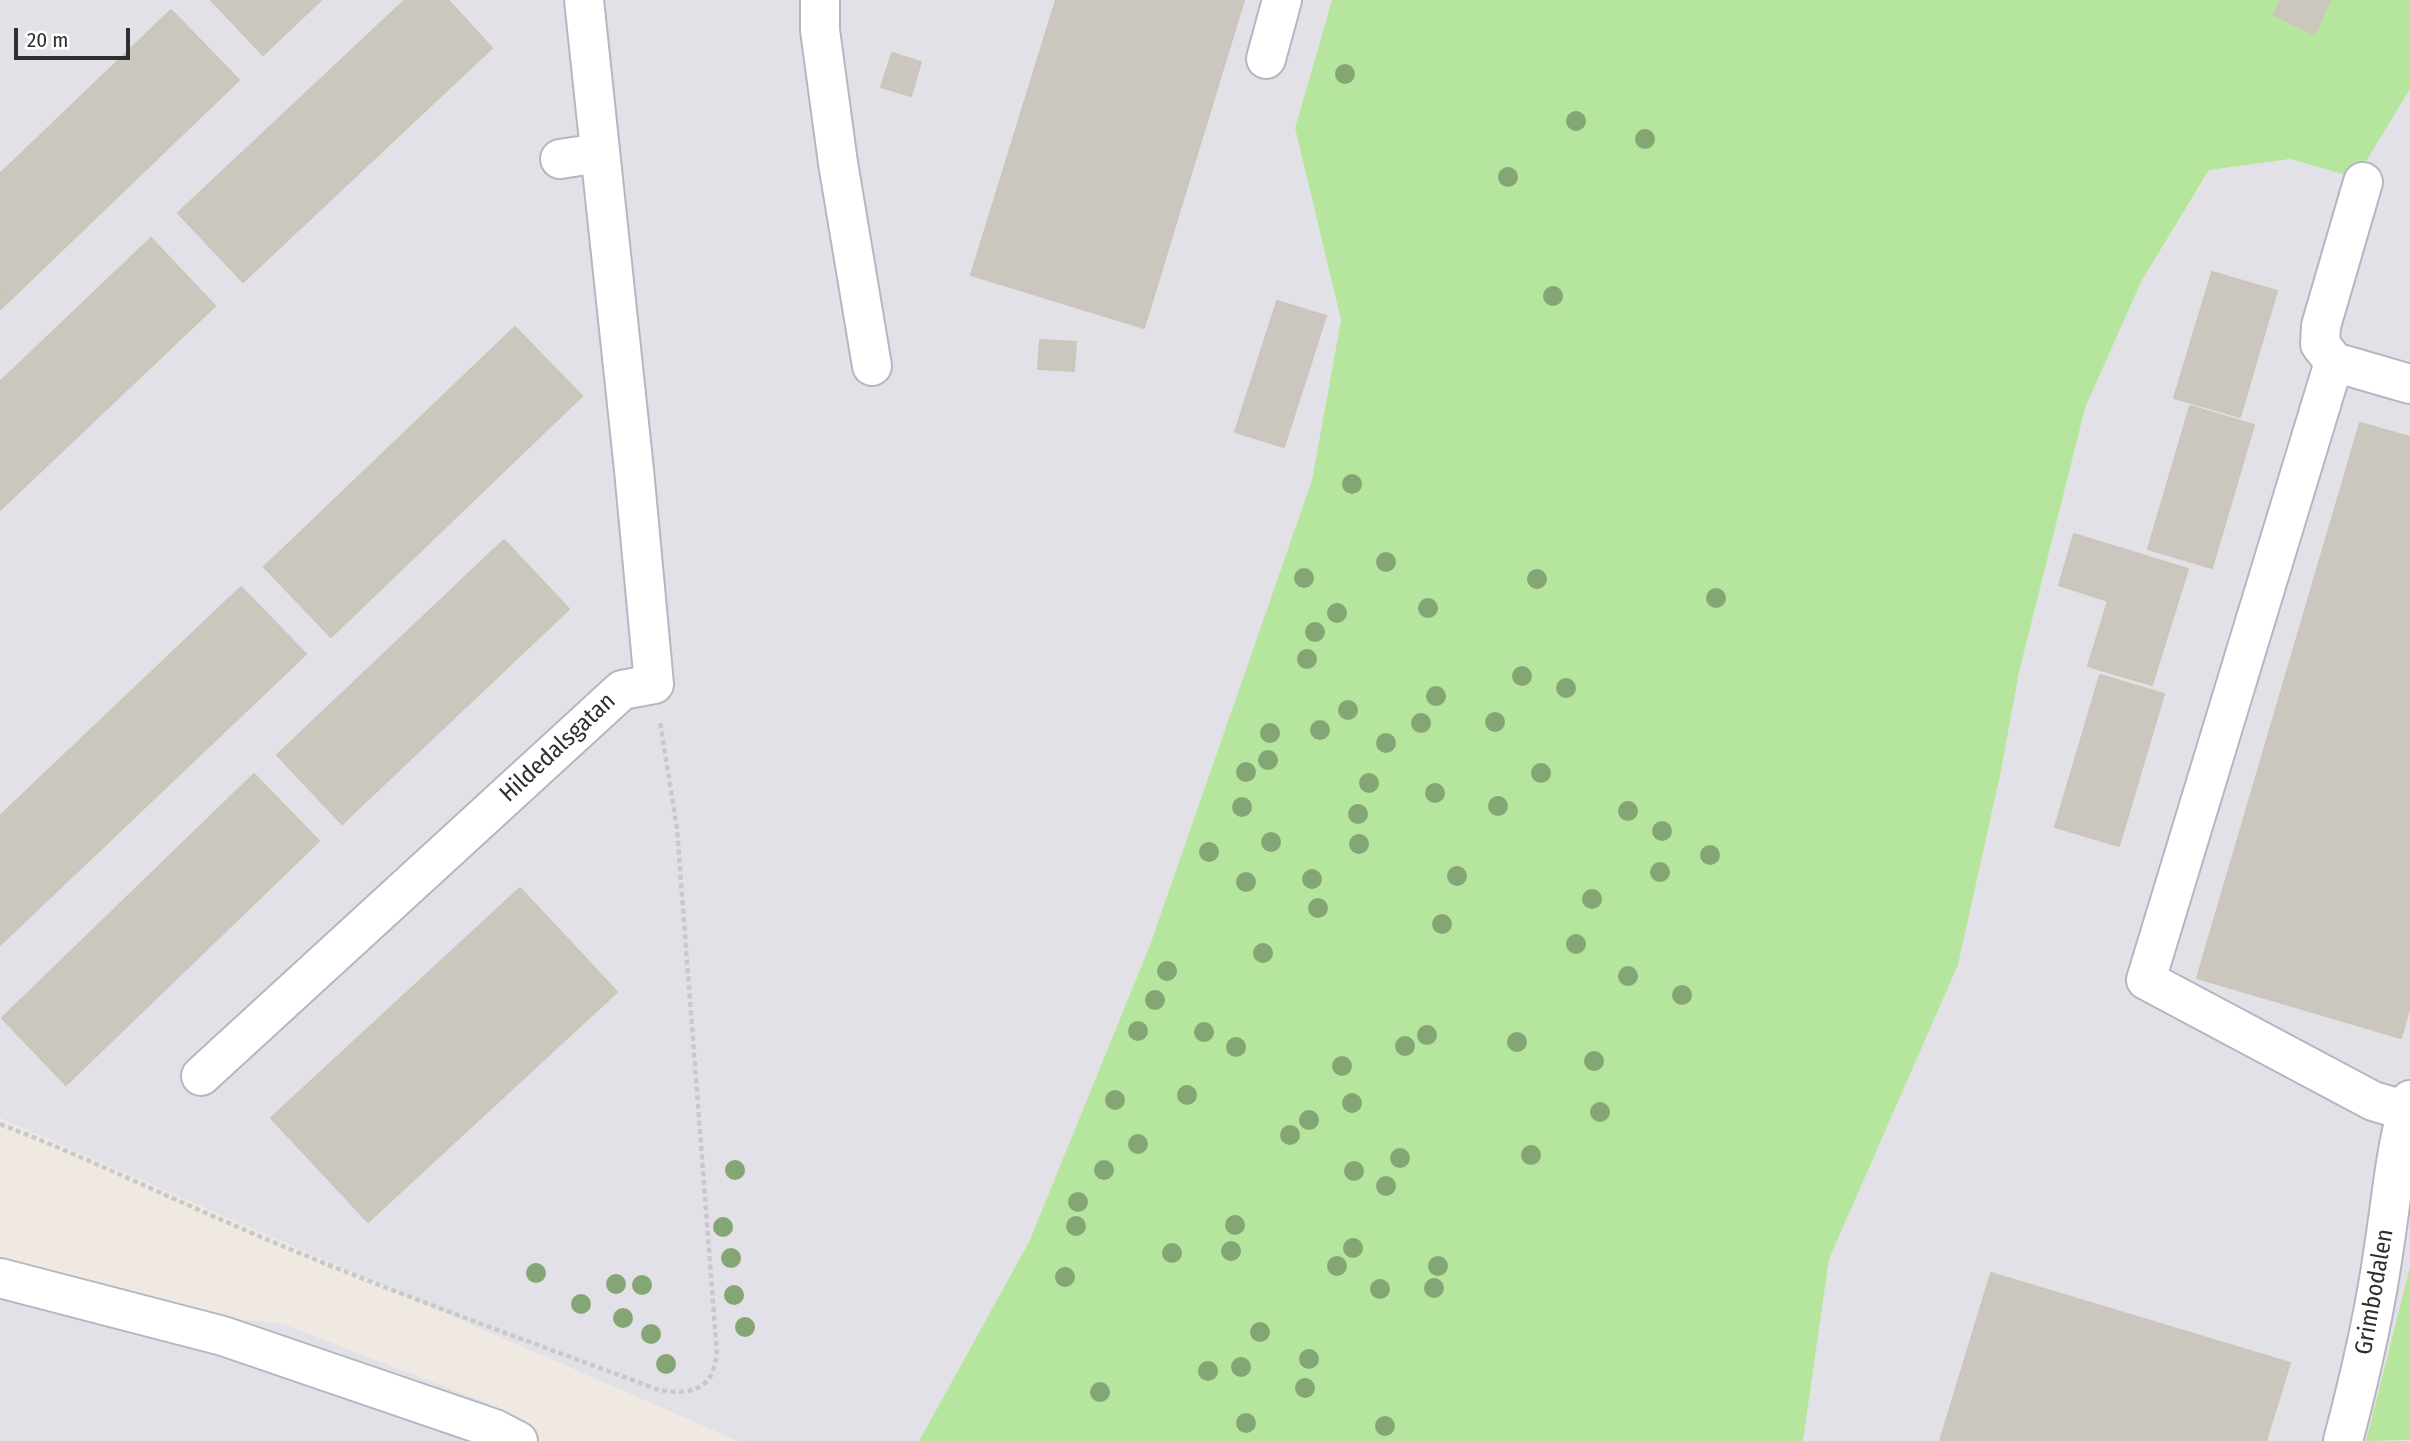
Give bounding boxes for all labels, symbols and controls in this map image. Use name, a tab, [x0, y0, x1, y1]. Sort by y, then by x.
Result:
scale bar	[18, 14, 133, 58]
text: 20 m	[27, 27, 68, 53]
street label: Hildedalsgatan	[494, 687, 622, 809]
street label: Grimbodalen	[2350, 1227, 2400, 1357]

